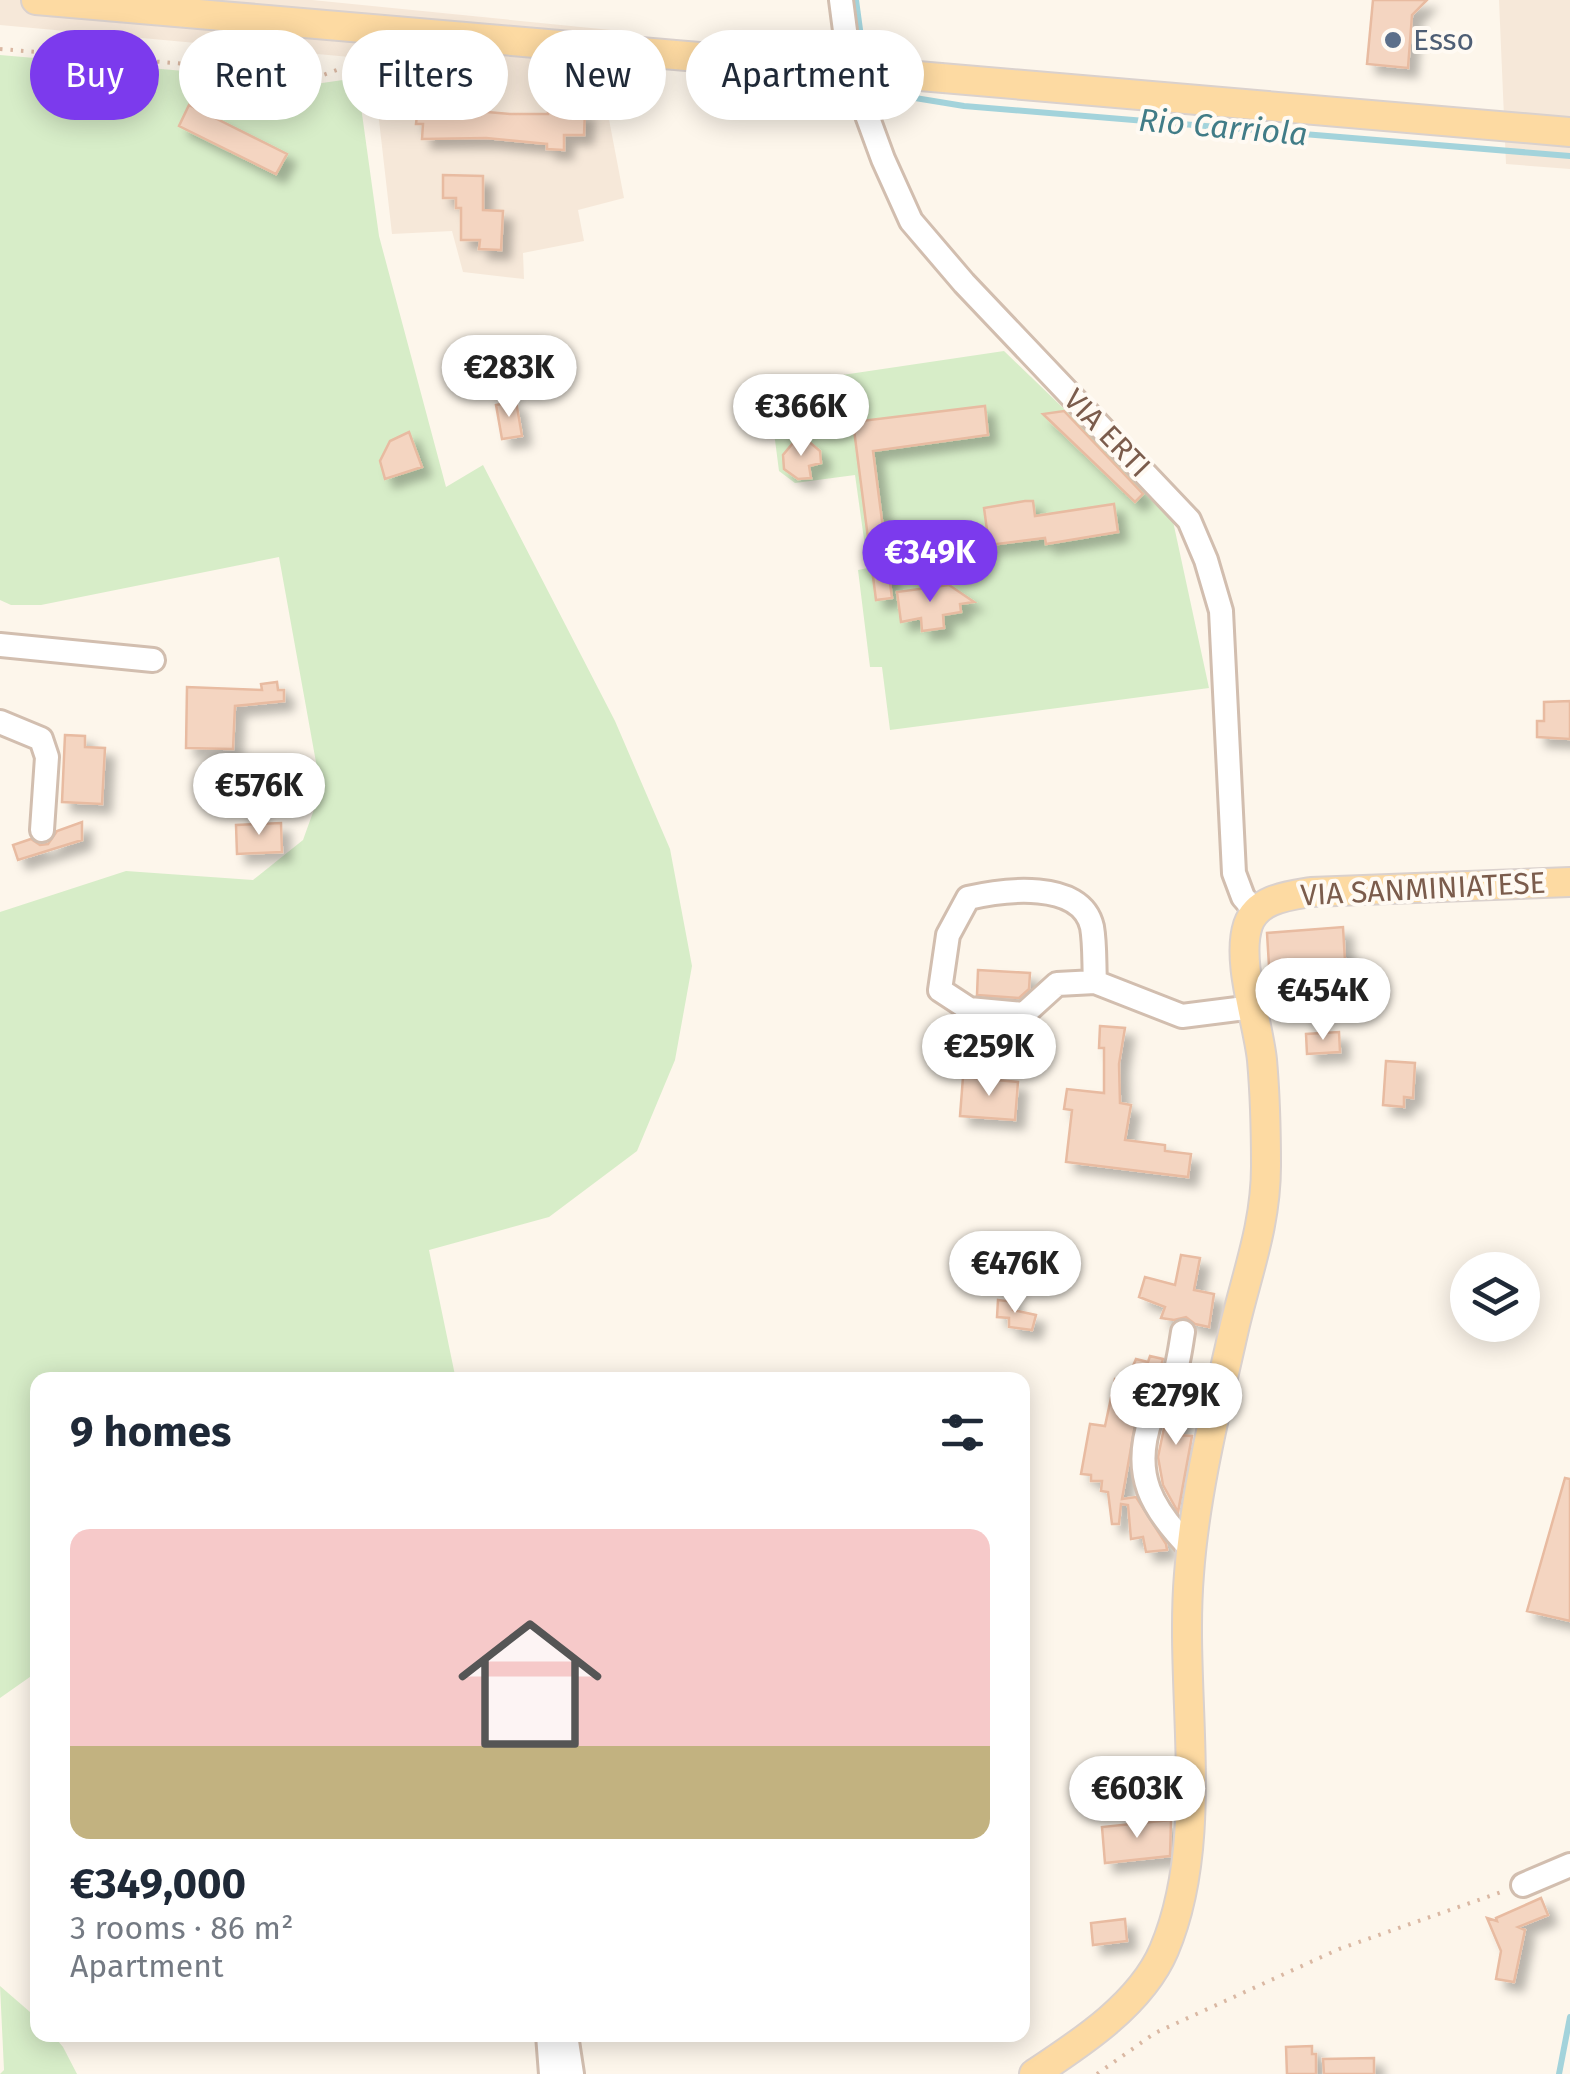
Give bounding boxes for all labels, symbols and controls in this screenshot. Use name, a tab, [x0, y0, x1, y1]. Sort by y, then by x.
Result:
place label: Esso	[1413, 22, 1474, 58]
marker: Esso	[1382, 29, 1404, 51]
chip: Buy	[30, 30, 159, 120]
chip: Rent	[179, 30, 322, 120]
chip: Filters	[342, 30, 508, 120]
chip: New	[528, 30, 666, 120]
chip: Apartment	[686, 30, 924, 120]
water label: Rio Carriola	[1137, 101, 1309, 153]
pin: €283K	[439, 335, 579, 420]
text: €283K	[464, 348, 554, 386]
pin: €366K	[731, 374, 871, 459]
street label: VIA ERTI	[1056, 381, 1158, 485]
text: €366K	[755, 387, 847, 425]
pin: €349K	[860, 520, 1000, 605]
text: €349K	[884, 533, 976, 571]
pin: €576K	[189, 753, 329, 838]
text: €576K	[215, 766, 303, 804]
street label: VIA SANMINIATESE	[1300, 865, 1546, 913]
pin: €454K	[1253, 958, 1393, 1043]
text: €454K	[1277, 971, 1369, 1009]
pin: €259K	[919, 1014, 1059, 1099]
text: €259K	[944, 1027, 1034, 1065]
pin: €476K	[945, 1231, 1085, 1316]
text: €476K	[971, 1244, 1059, 1282]
map controls	[1450, 1252, 1540, 1342]
button: layers	[1450, 1252, 1540, 1342]
pin: €279K	[1106, 1363, 1246, 1448]
text: €279K	[1132, 1376, 1220, 1414]
icon: filters	[935, 1405, 990, 1460]
text: 9 homes	[70, 1407, 231, 1457]
icon: home	[440, 1594, 620, 1774]
pin: €603K	[1067, 1756, 1207, 1841]
text: €603K	[1091, 1769, 1183, 1807]
text: €349,000	[70, 1859, 246, 1909]
text: 3 rooms · 86 m²	[70, 1909, 293, 1947]
text: Apartment	[70, 1947, 224, 1985]

